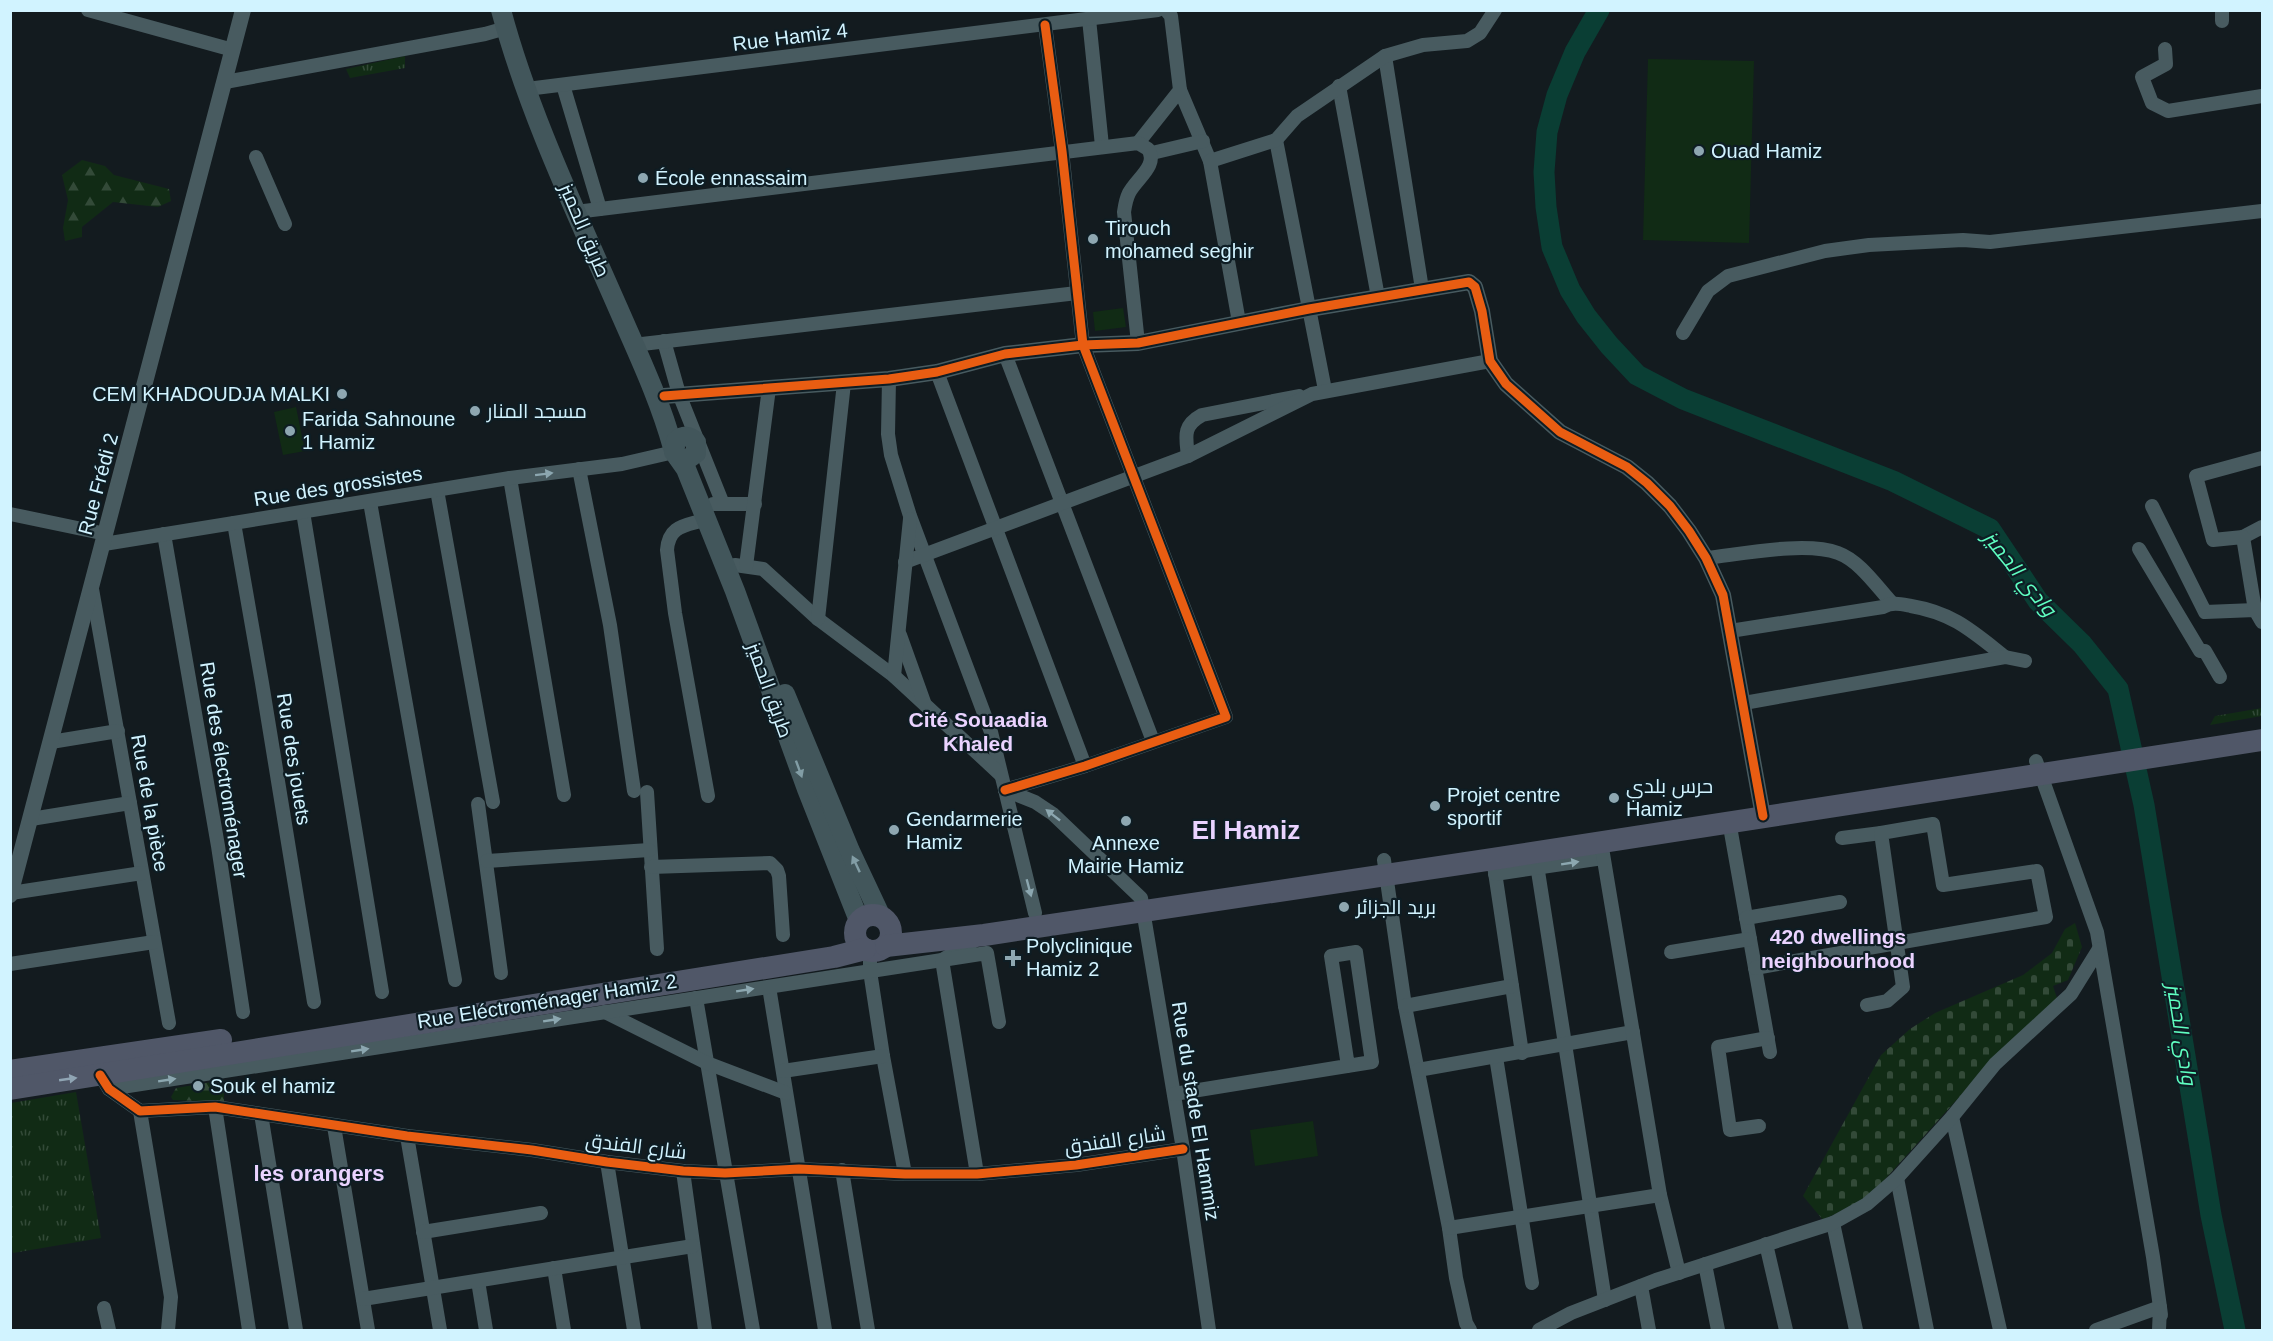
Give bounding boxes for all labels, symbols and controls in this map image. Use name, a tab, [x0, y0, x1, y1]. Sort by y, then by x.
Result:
street label: Rue Hamiz 4	[731, 19, 849, 55]
place label: Ouad Hamiz	[1711, 140, 1822, 162]
marker: Ouad Hamiz	[1692, 144, 1706, 158]
place label: École ennassaim	[655, 167, 807, 189]
marker: École ennassaim	[636, 171, 650, 185]
street label: طريق الحميز	[553, 179, 615, 281]
place label: Tirouch mohamed seghir	[1105, 217, 1254, 262]
marker: Tirouch mohamed seghir	[1086, 232, 1100, 246]
place label: CEM KHADOUDJA MALKI	[92, 383, 330, 405]
marker: CEM KHADOUDJA MALKI	[335, 387, 349, 401]
place label: مسجد المنار	[486, 400, 587, 423]
marker: مسجد المنار	[468, 404, 482, 418]
place label: Farida Sahnoune 1 Hamiz	[302, 408, 455, 453]
marker: Farida Sahnoune 1 Hamiz	[283, 424, 297, 438]
street label: Rue Frédi 2	[74, 431, 122, 537]
street label: Rue des grossistes	[252, 462, 424, 510]
one-way arrow	[535, 469, 554, 478]
water label: وادي الحميز	[1972, 524, 2062, 625]
street label: طريق الحميز	[740, 639, 797, 741]
street label: Rue des électroménager	[196, 660, 252, 880]
street label: Rue des jouets	[273, 691, 315, 827]
district label: Cité Souaadia Khaled	[909, 708, 1048, 755]
street label: Rue de la pièce	[127, 733, 173, 873]
one-way arrow	[795, 760, 804, 778]
place label: حرس بلدي Hamiz	[1626, 775, 1713, 820]
place label: Projet centre sportif	[1447, 784, 1560, 829]
marker: حرس بلدي Hamiz	[1607, 791, 1621, 805]
marker: Projet centre sportif	[1428, 799, 1442, 813]
place label: Gendarmerie Hamiz	[906, 808, 1023, 853]
one-way arrow	[1045, 808, 1061, 821]
marker: Annexe Mairie Hamiz	[1119, 814, 1133, 828]
district label: El Hamiz	[1192, 815, 1300, 845]
marker: Gendarmerie Hamiz	[887, 823, 901, 837]
place label: Annexe Mairie Hamiz	[1068, 832, 1184, 877]
one-way arrow	[852, 856, 861, 873]
one-way arrow	[1561, 859, 1580, 868]
one-way arrow	[1024, 878, 1034, 897]
place label: بريد الجزائر	[1355, 896, 1436, 919]
marker: بريد الجزائر	[1337, 900, 1351, 914]
district label: 420 dwellings neighbourhood	[1761, 925, 1915, 972]
place label: Polyclinique Hamiz 2	[1026, 935, 1133, 980]
marker: Polyclinique Hamiz 2	[1004, 949, 1022, 967]
street label: Rue Eléctroménager Hamiz 2	[416, 970, 678, 1032]
water label: وادي الحميز	[2156, 979, 2202, 1089]
one-way arrow	[736, 986, 755, 995]
street label: Rue du stade El Hammiz	[1168, 1000, 1224, 1222]
one-way arrow	[543, 1016, 562, 1025]
one-way arrow	[350, 1045, 369, 1054]
one-way arrow	[59, 1075, 78, 1084]
one-way arrow	[158, 1075, 177, 1084]
place label: Souk el hamiz	[210, 1075, 336, 1097]
marker: Souk el hamiz	[191, 1079, 205, 1093]
street label: شارع الفندق	[1063, 1122, 1167, 1161]
street label: شارع الفندق	[584, 1129, 688, 1166]
district label: les orangers	[254, 1161, 384, 1186]

